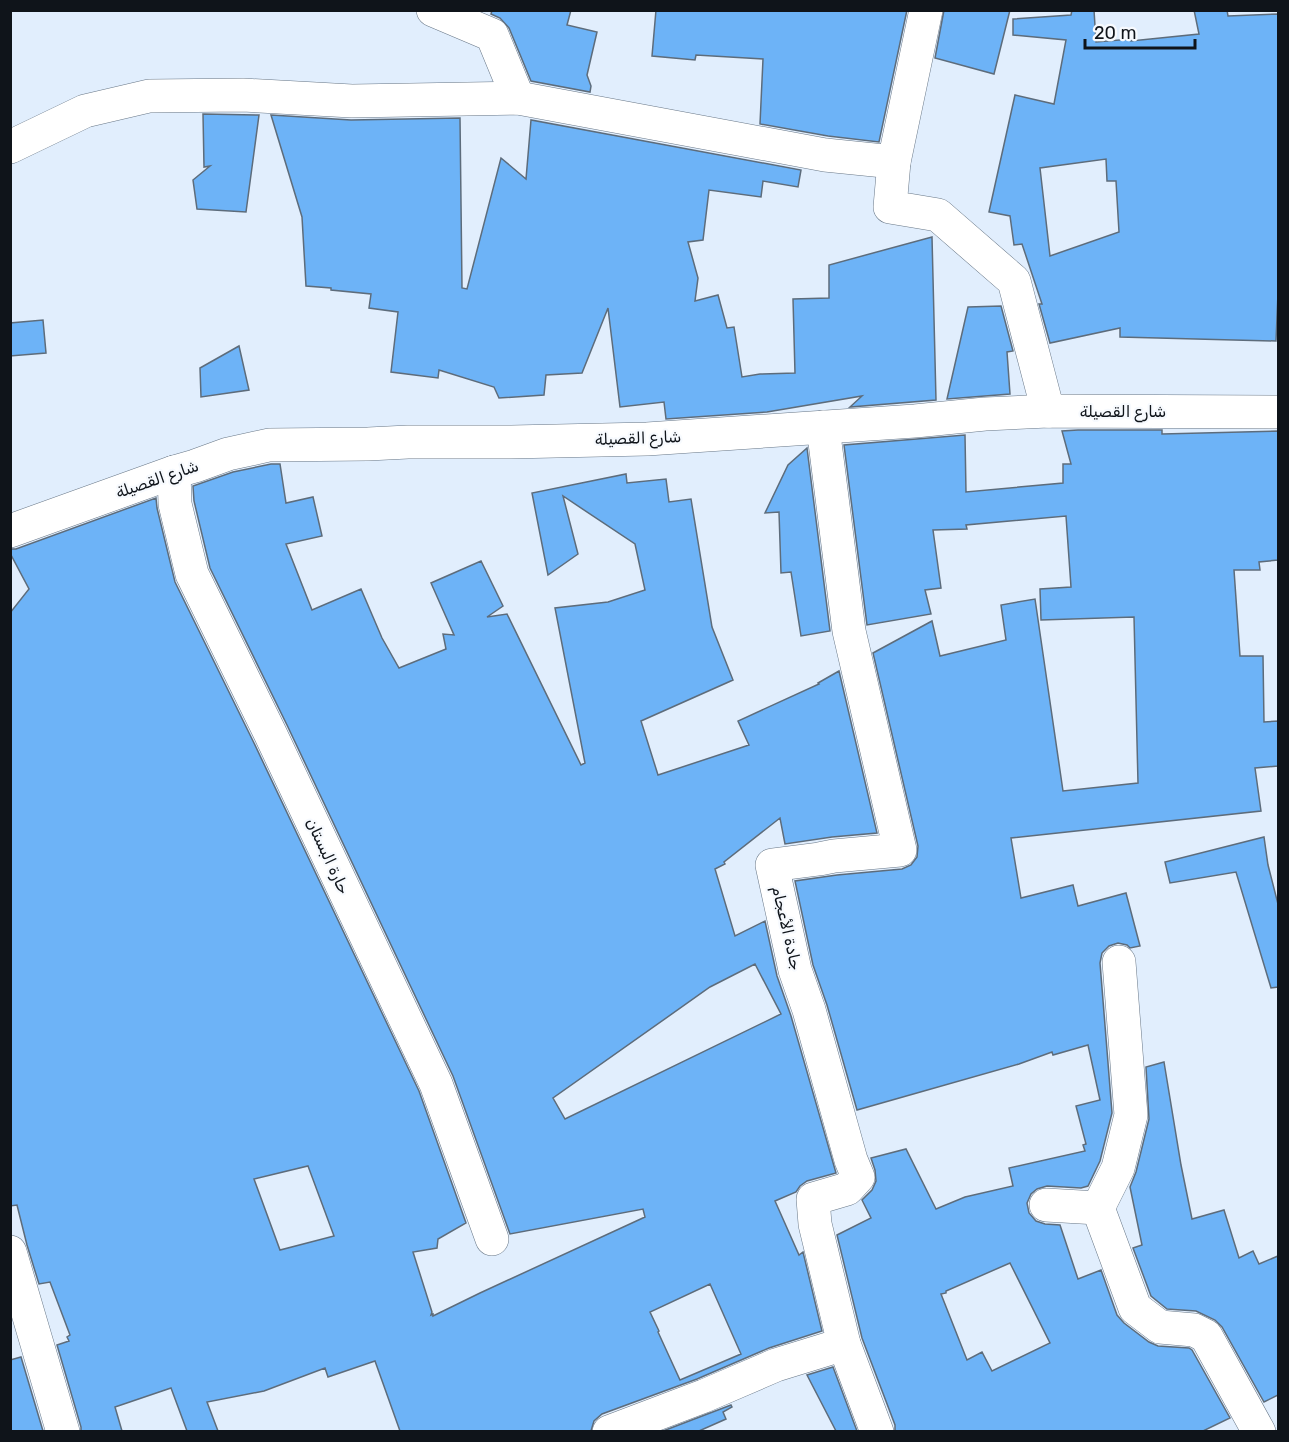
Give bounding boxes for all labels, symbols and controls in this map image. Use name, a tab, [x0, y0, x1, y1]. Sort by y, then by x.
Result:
scale bar	[1085, 12, 1194, 50]
text: 20 m	[1094, 22, 1136, 44]
street label: شارع القصيلة	[1080, 402, 1166, 423]
street label: شارع القصيلة	[594, 427, 682, 451]
street label: شارع القصيلة	[113, 456, 202, 504]
street label: حارة البستان	[301, 815, 354, 898]
street label: جادة الأعجام	[767, 884, 806, 972]

